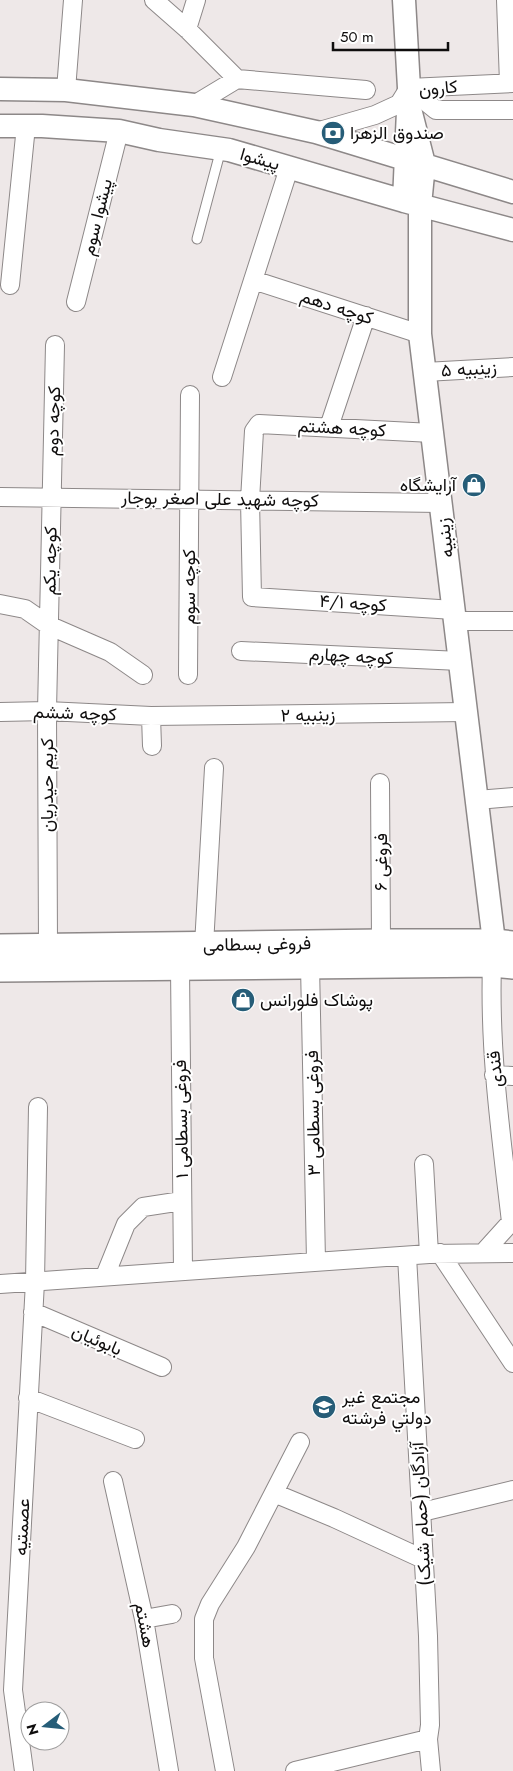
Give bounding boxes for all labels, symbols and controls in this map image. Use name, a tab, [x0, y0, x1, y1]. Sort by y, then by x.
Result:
scale bar	[333, 20, 448, 52]
text: 50 m	[340, 26, 374, 48]
street label: کارون	[418, 73, 458, 103]
bank icon: صندوق الزهرا	[320, 120, 346, 146]
place label: صندوق الزهرا	[350, 120, 444, 146]
street label: پیشوا	[237, 141, 283, 177]
street label: پیشوا سوم	[75, 176, 119, 258]
street label: کوچه دهم	[297, 283, 377, 331]
street label: زینبیه ۵	[440, 355, 498, 383]
street label: کوچه دوم	[39, 386, 67, 456]
street label: کوچه هشتم	[297, 413, 387, 443]
place label: آرایشگاه	[400, 472, 458, 498]
shop icon: آرایشگاه	[461, 472, 487, 498]
street label: کوچه شهید علی اصغر بوجار	[120, 484, 319, 514]
street label: زینبیه	[430, 517, 460, 559]
street label: کوچه یکم	[36, 526, 64, 596]
street label: کوچه سوم	[176, 549, 202, 625]
street label: کوچه ۴/۱	[318, 588, 388, 618]
street label: کوچه چهارم	[308, 641, 394, 671]
street label: کوچه ششم	[33, 699, 117, 727]
street label: زینبیه ۲	[280, 702, 336, 728]
street label: کریم حیدریان	[34, 738, 60, 832]
street label: فروغی ۶	[368, 833, 394, 891]
street label: فروغی بسطامی	[203, 930, 311, 958]
shop icon: پوشاک فلورانس	[230, 987, 256, 1013]
place label: پوشاک فلورانس	[260, 987, 373, 1013]
street label: فروغی بسطامی ۳	[299, 1050, 327, 1176]
street label: قندی	[480, 1050, 510, 1088]
street label: فروغی بسطامی ۱	[167, 1059, 195, 1179]
street label: بابوئیان	[68, 1318, 126, 1362]
place label: مجتمع غير دولتي فرشته	[341, 1384, 432, 1433]
school or university icon: مجتمع غير دولتي فرشته	[311, 1394, 337, 1420]
street label: آزادگان (حمام شیک)	[404, 1440, 438, 1587]
street label: عصمتیه	[8, 1498, 36, 1556]
street label: هشتم	[128, 1600, 162, 1650]
north arrow	[20, 1701, 70, 1751]
text: N	[21, 1721, 44, 1738]

